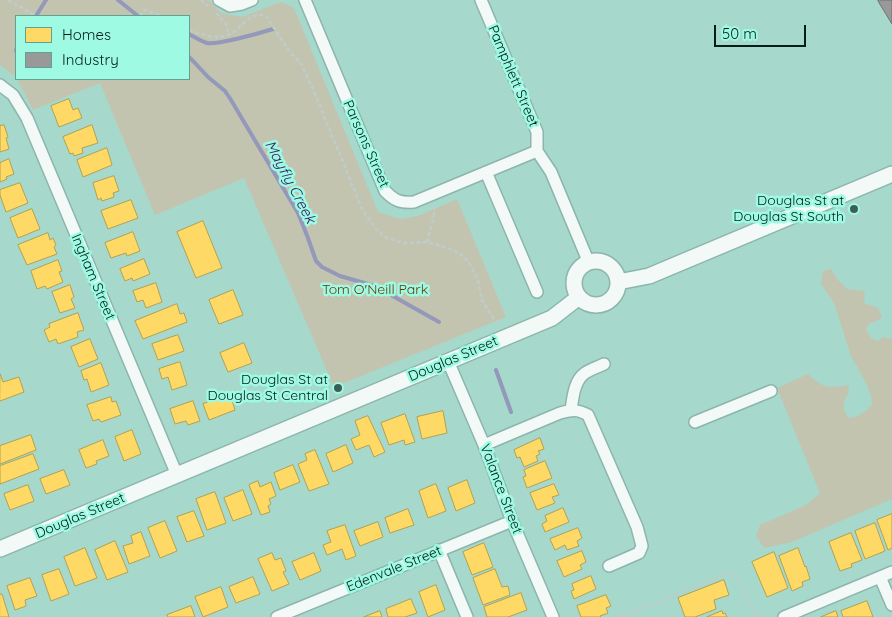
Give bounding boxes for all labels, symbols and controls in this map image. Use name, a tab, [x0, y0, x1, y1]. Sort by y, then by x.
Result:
legend	[15, 15, 190, 80]
scale bar	[717, 15, 810, 47]
street label: Pamphlett Street	[484, 23, 542, 129]
text: 50 m	[722, 24, 757, 43]
text: Homes	[62, 25, 111, 44]
text: Industry	[62, 50, 119, 69]
street label: Parsons Street	[339, 98, 393, 190]
water label: Mayfly Creek	[261, 137, 319, 227]
place label: Douglas St at Douglas St South	[733, 193, 844, 226]
marker: Douglas St at Douglas St South	[848, 203, 860, 215]
street label: Ingham Street	[67, 232, 119, 322]
park label: Tom O'Neill Park	[322, 282, 428, 298]
street label: Douglas Street	[406, 333, 500, 385]
place label: Douglas St at Douglas St Central	[207, 372, 328, 404]
marker: Douglas St at Douglas St Central	[332, 382, 344, 394]
street label: Valance Street	[476, 442, 526, 536]
street label: Douglas Street	[33, 490, 127, 542]
street label: Edenvale Street	[344, 542, 444, 596]

